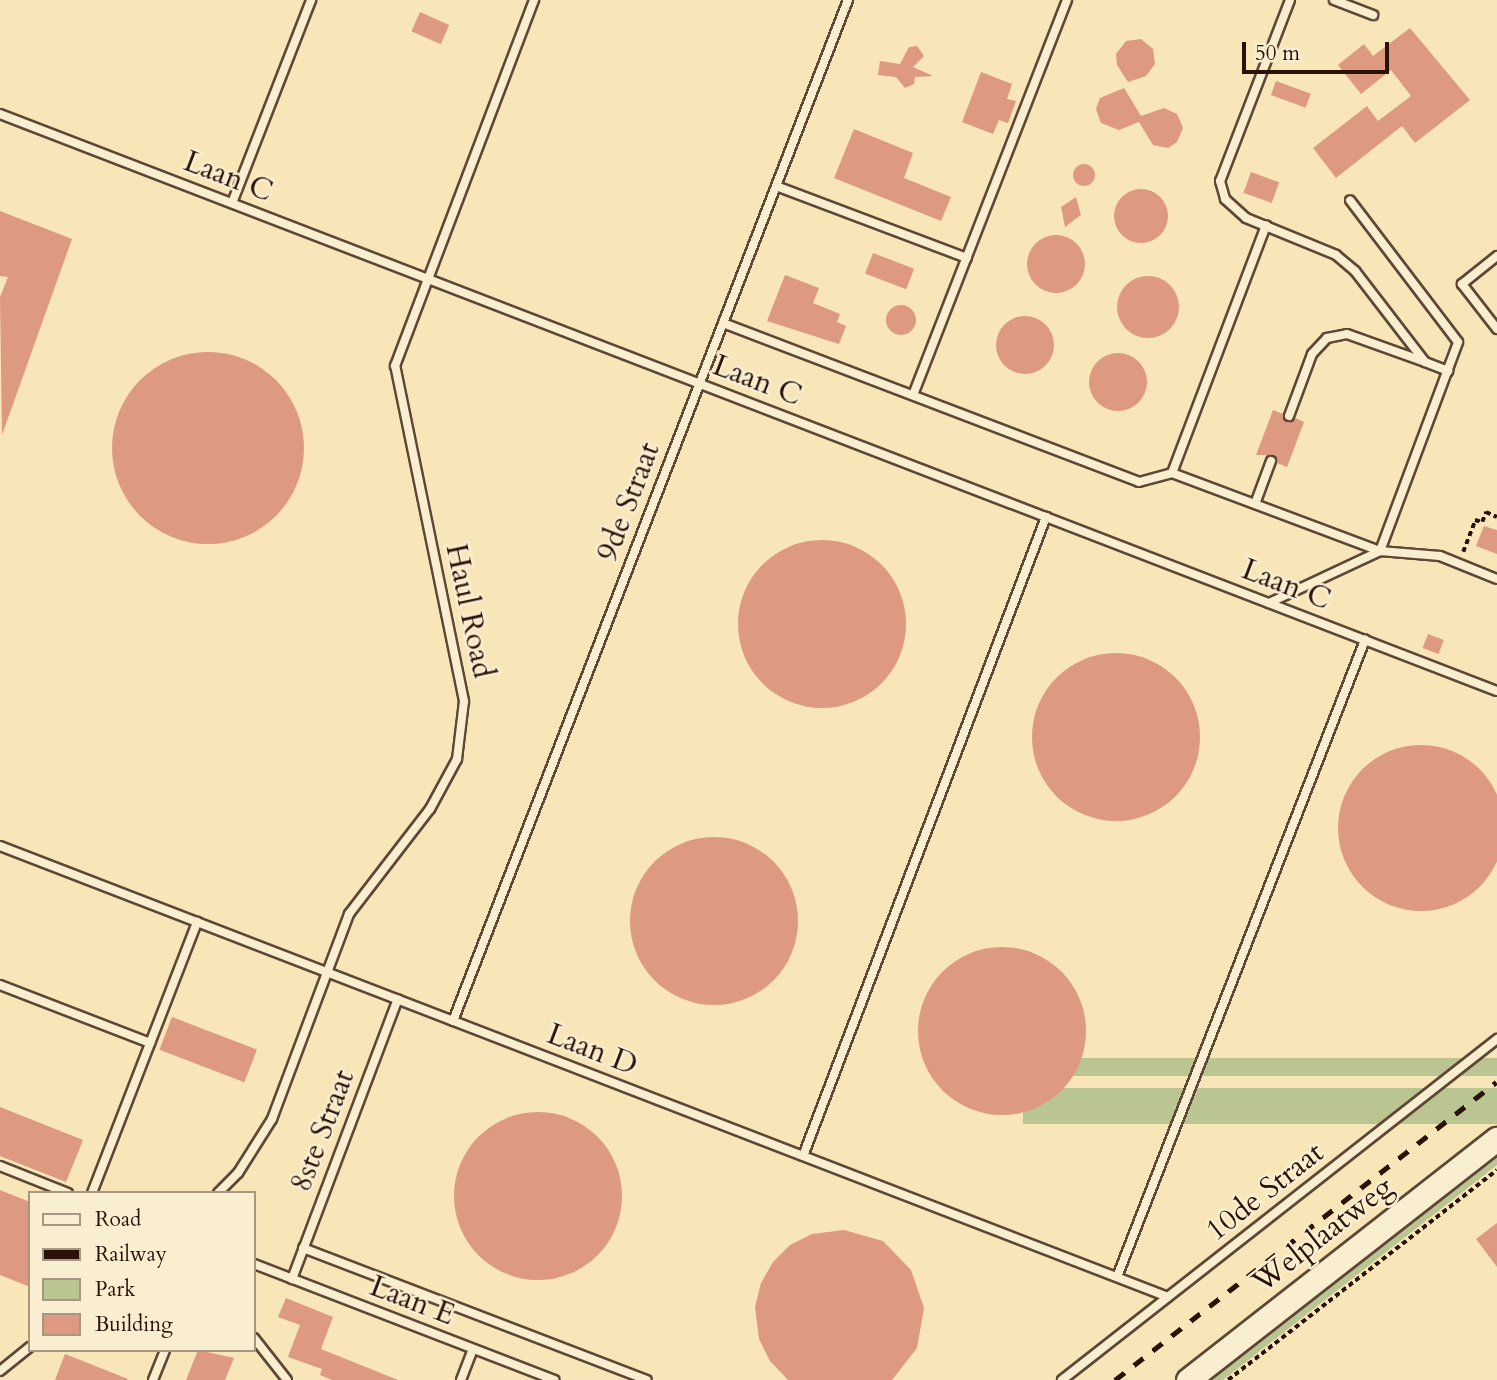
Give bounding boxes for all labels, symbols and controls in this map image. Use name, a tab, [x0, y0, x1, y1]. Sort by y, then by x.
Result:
scale bar	[1245, 28, 1392, 72]
text: 50 m	[1255, 39, 1300, 68]
street label: Laan C	[179, 144, 277, 210]
street label: Laan C	[708, 348, 806, 414]
street label: 9de Straat	[590, 438, 668, 566]
street label: Haul Road	[437, 541, 501, 681]
street label: Laan C	[1237, 552, 1335, 618]
street label: Laan D	[542, 1016, 642, 1084]
street label: 8ste Straat	[283, 1065, 363, 1197]
street label: 10de Straat	[1199, 1135, 1331, 1249]
street label: Welplaatweg	[1246, 1169, 1400, 1301]
legend	[28, 1191, 256, 1352]
text: Road	[95, 1205, 141, 1234]
text: Railway	[95, 1240, 167, 1269]
street label: Laan E	[365, 1268, 459, 1334]
text: Park	[95, 1275, 135, 1304]
text: Building	[95, 1310, 173, 1339]

